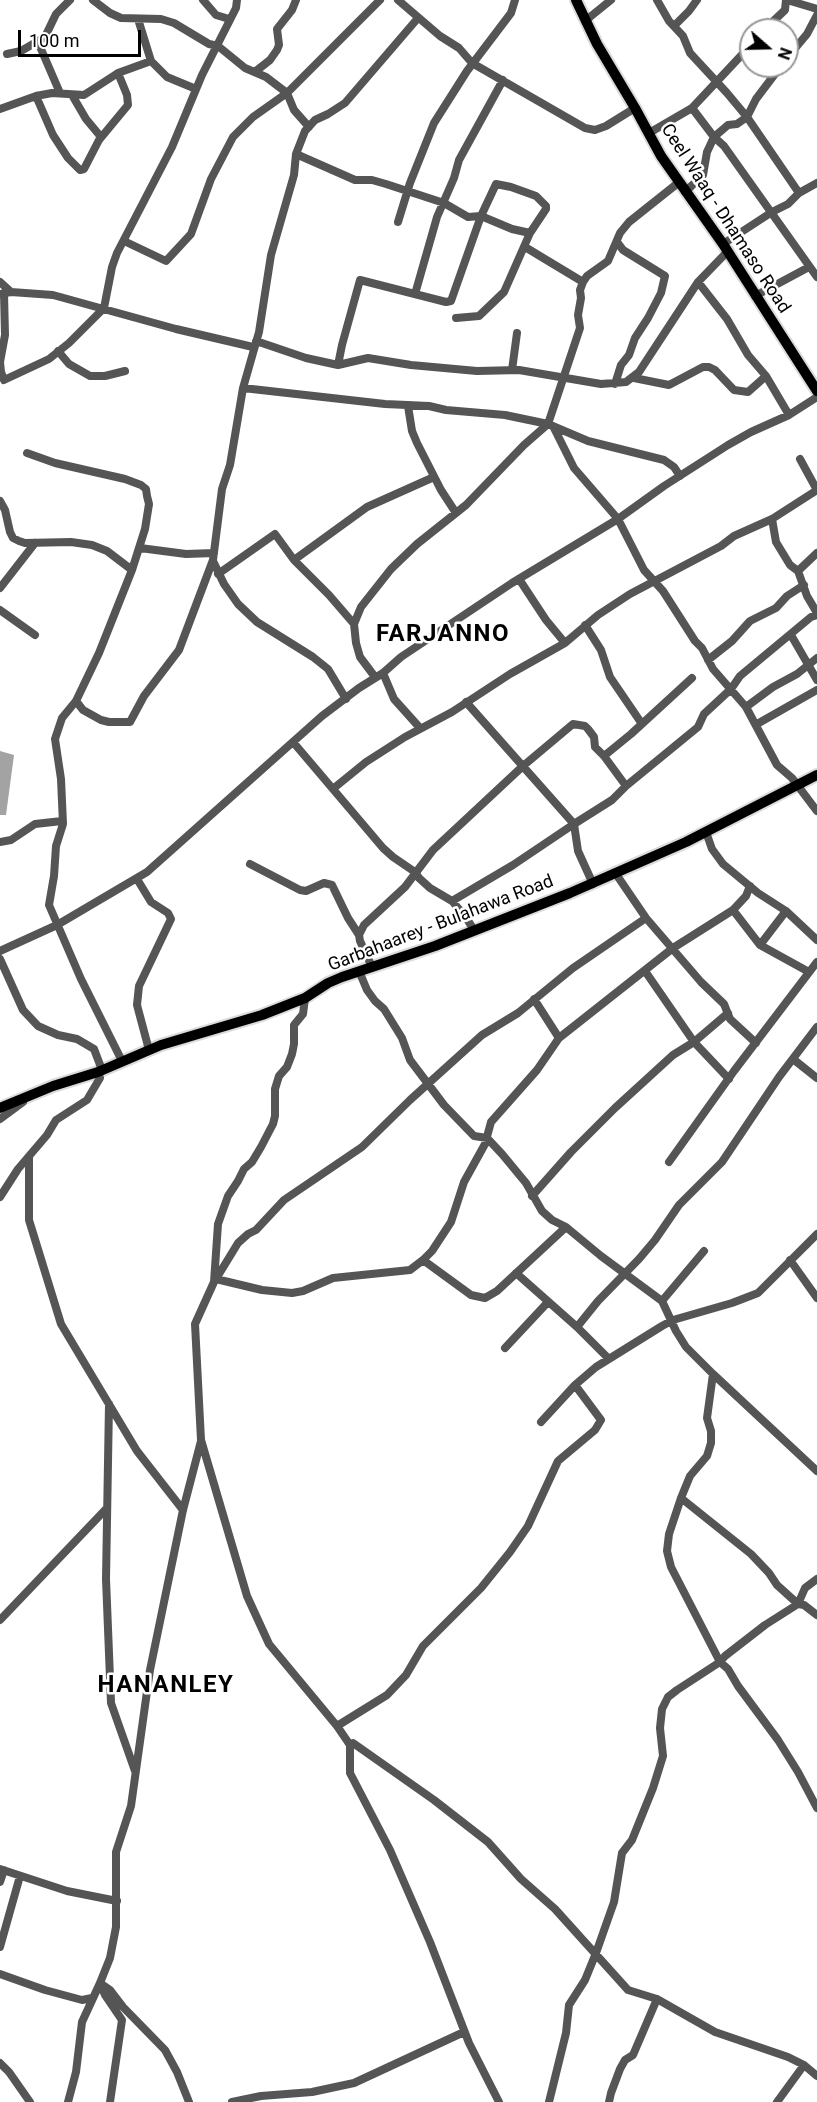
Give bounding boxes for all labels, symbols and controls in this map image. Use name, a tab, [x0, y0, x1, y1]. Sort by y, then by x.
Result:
scale bar	[21, 18, 144, 56]
north arrow	[739, 18, 799, 78]
text: 100 m	[29, 30, 80, 51]
text: N	[774, 45, 795, 62]
street label: Ceel Waaq - Dhamaso Road	[656, 120, 794, 318]
district label: FARJANNO	[376, 621, 510, 649]
street label: Garbahaarey - Bulahawa Road	[325, 871, 557, 977]
district label: HANANLEY	[98, 1672, 234, 1700]

